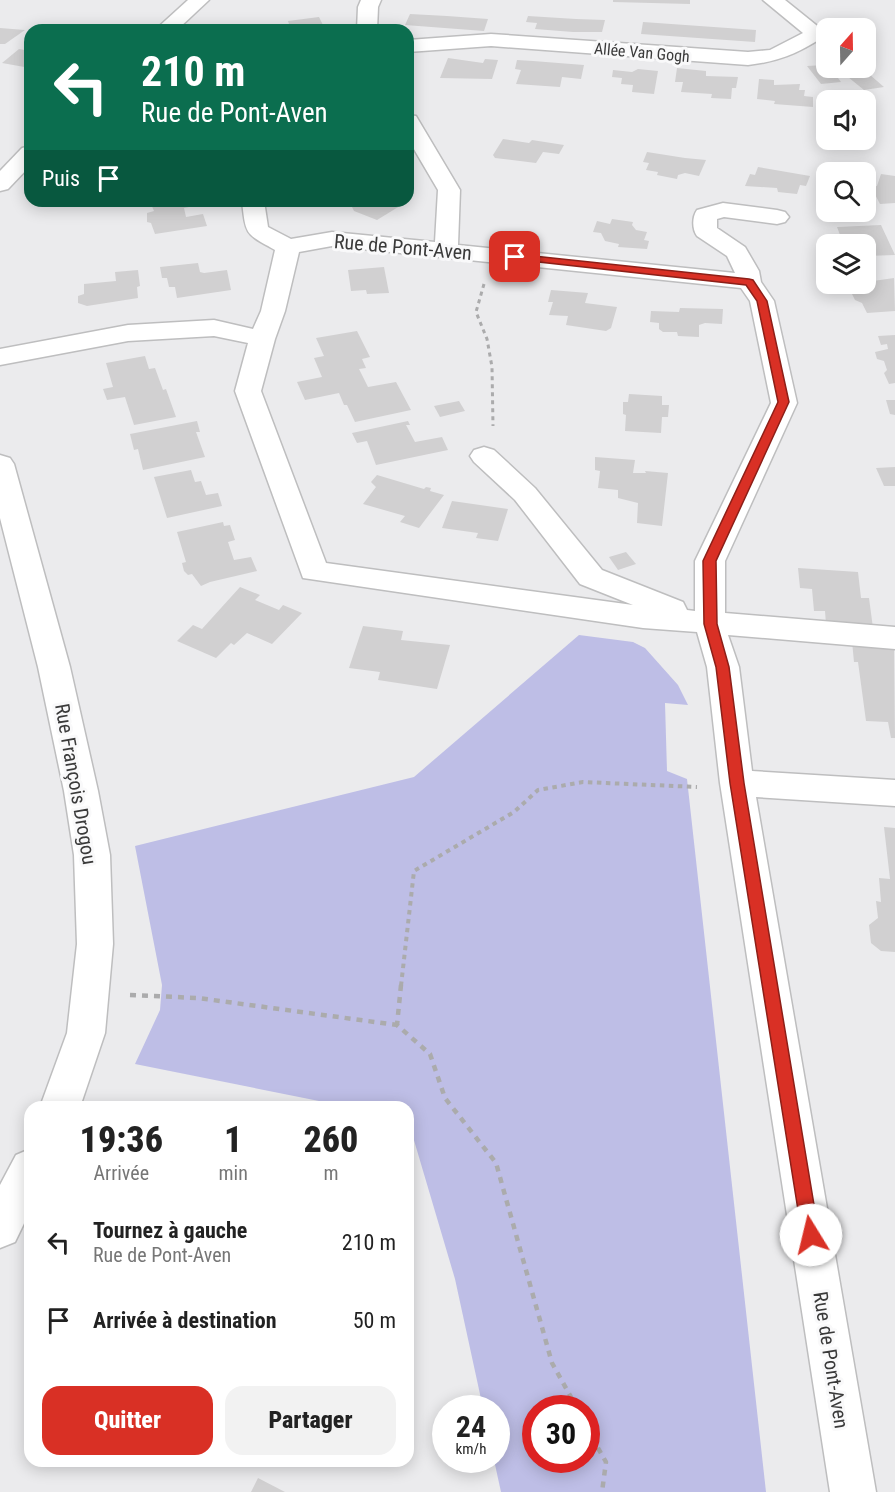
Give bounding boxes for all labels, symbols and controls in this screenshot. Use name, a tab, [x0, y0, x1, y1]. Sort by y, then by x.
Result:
north arrow	[816, 18, 876, 78]
map controls	[816, 18, 876, 294]
street label: Allée Van Gogh	[593, 39, 691, 66]
text: 210 m	[141, 47, 246, 96]
icon: left	[42, 48, 120, 126]
button: sound	[816, 90, 876, 150]
text: Rue de Pont-Aven	[141, 97, 328, 129]
icon: arrive	[92, 162, 125, 195]
button: search	[816, 162, 876, 222]
text: Puis	[42, 166, 80, 191]
street label: Rue de Pont-Aven	[333, 229, 473, 265]
pin	[489, 231, 540, 282]
button: layers	[816, 234, 876, 294]
icon: arrive	[498, 240, 531, 273]
street label: Rue François Drogou	[50, 702, 102, 866]
text: 19:36	[80, 1119, 163, 1161]
text: 1	[224, 1119, 242, 1161]
text: 260	[303, 1119, 358, 1161]
text: Arrivée	[94, 1161, 149, 1185]
text: min	[219, 1161, 248, 1185]
text: m	[323, 1161, 338, 1185]
position arrow	[779, 1203, 843, 1267]
text: Tournez à gauche	[93, 1218, 247, 1243]
icon: left	[42, 1226, 75, 1259]
text: 210 m	[342, 1230, 396, 1255]
text: Rue de Pont-Aven	[93, 1243, 231, 1267]
street label: Rue de Pont-Aven	[808, 1290, 854, 1430]
icon: arrive	[42, 1304, 75, 1337]
text: Arrivée à destination	[93, 1308, 277, 1333]
text: 50 m	[353, 1308, 396, 1333]
button: Quitter	[42, 1386, 213, 1455]
button: Partager	[225, 1386, 396, 1455]
speed limit sign: 30	[522, 1395, 600, 1473]
text: 24	[456, 1409, 486, 1444]
text: km/h	[456, 1440, 486, 1458]

